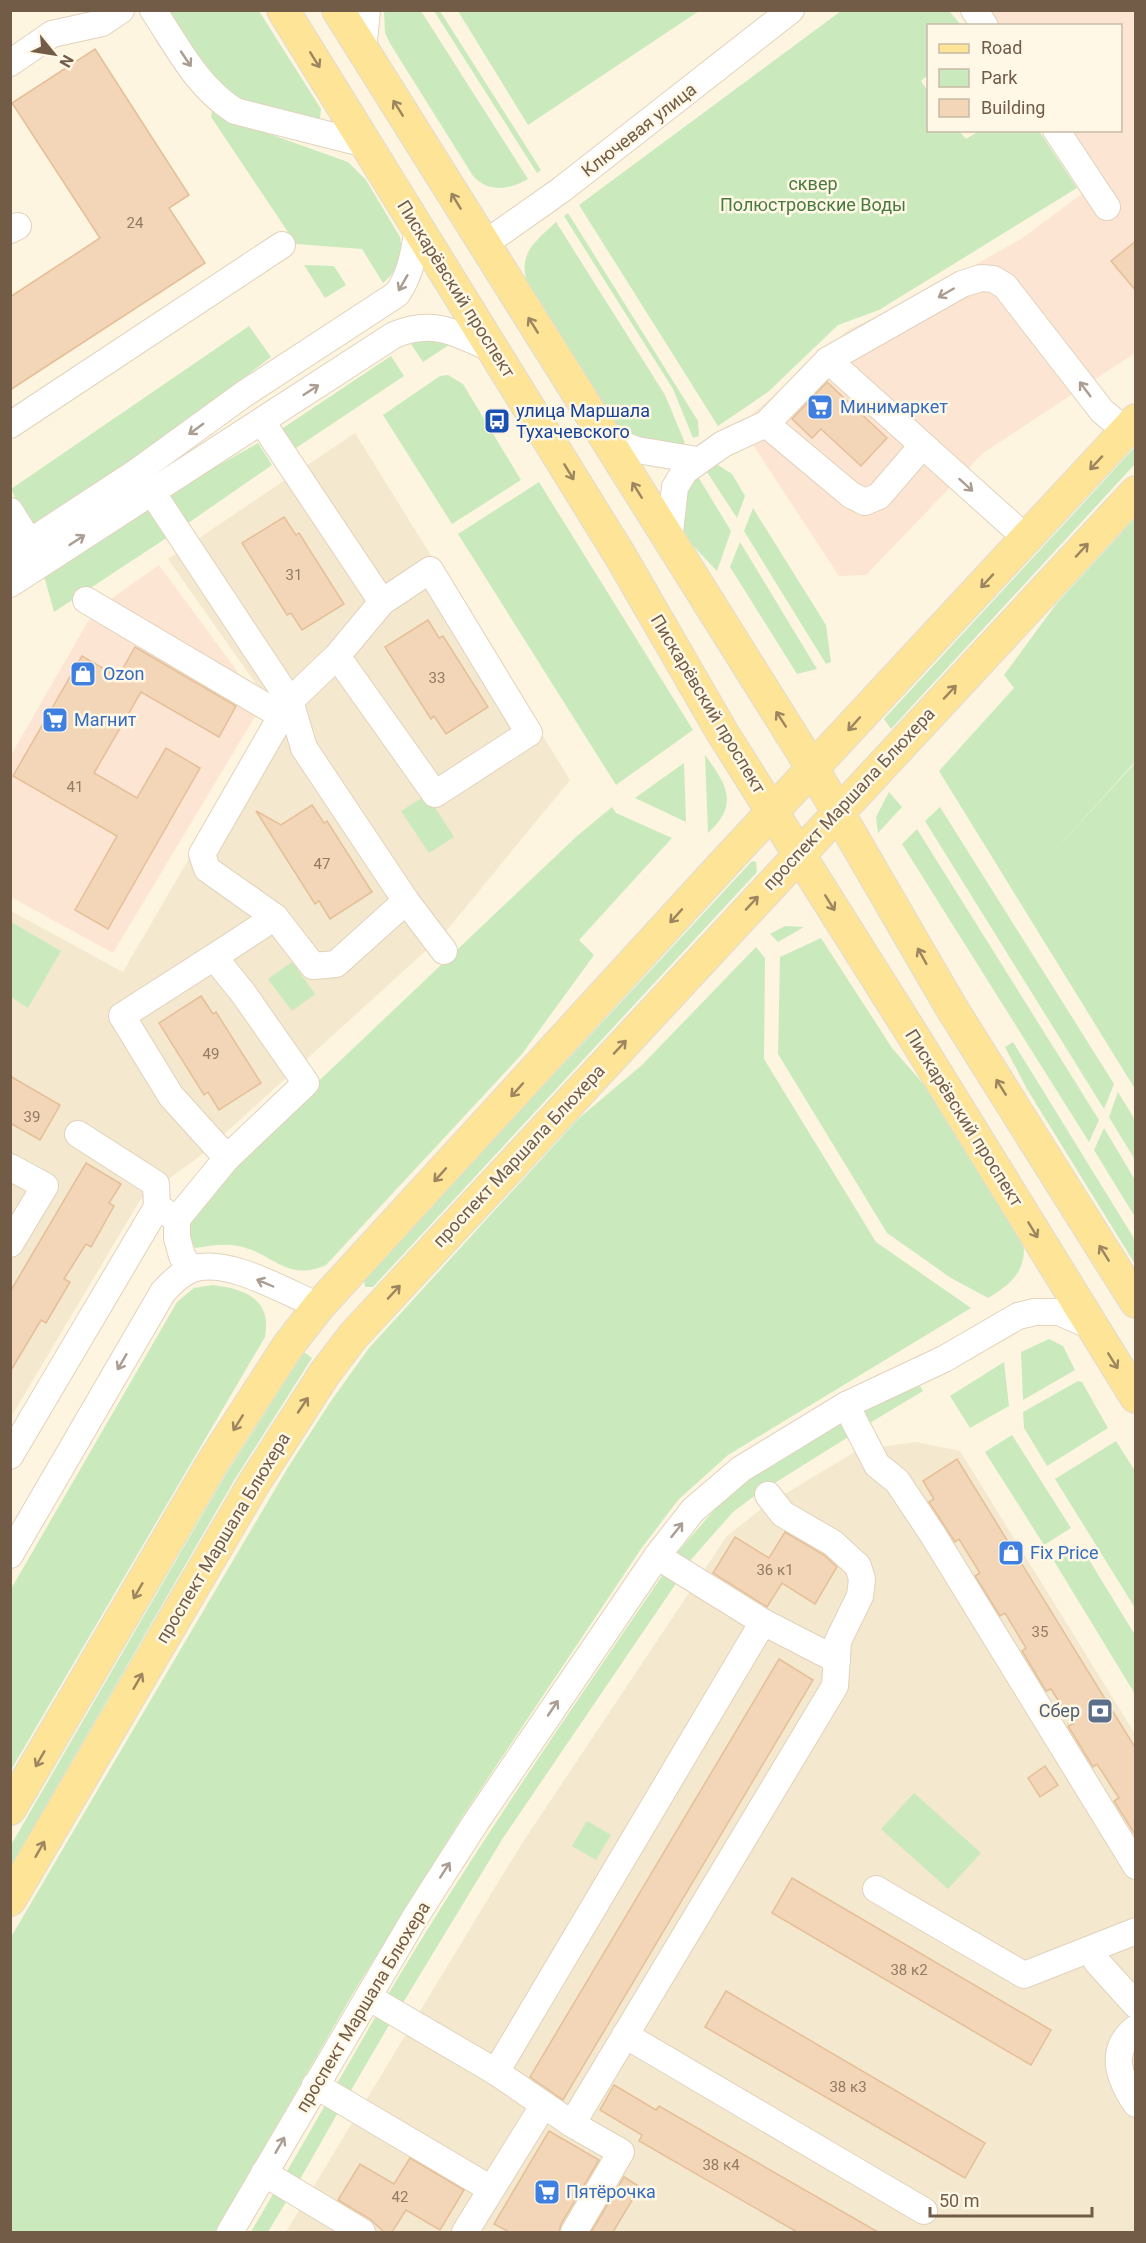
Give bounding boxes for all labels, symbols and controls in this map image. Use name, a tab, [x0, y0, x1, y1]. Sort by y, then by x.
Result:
north arrow	[24, 24, 84, 84]
legend	[927, 24, 1122, 132]
text: Road	[981, 37, 1022, 58]
one-way arrow	[180, 50, 192, 67]
one-way arrow	[309, 51, 321, 68]
text: N	[56, 52, 78, 71]
text: Park	[981, 67, 1018, 88]
street label: Ключевая улица	[577, 78, 700, 181]
text: Building	[981, 97, 1045, 118]
one-way arrow	[392, 100, 404, 117]
park label: сквер Полюстровские Воды	[720, 173, 906, 215]
one-way arrow	[450, 193, 462, 210]
street label: Пискарёвский проспект	[393, 196, 520, 382]
house number: 24	[127, 214, 144, 232]
one-way arrow	[397, 274, 408, 292]
one-way arrow	[938, 287, 955, 299]
one-way arrow	[527, 317, 539, 334]
one-way arrow	[1079, 381, 1092, 397]
one-way arrow	[302, 384, 319, 396]
supermarket icon: Минимаркет	[805, 392, 835, 422]
place label: Минимаркет	[840, 396, 948, 417]
place label: улица Маршала Тухачевского	[516, 400, 650, 442]
bus stop icon: улица Маршала Тухачевского	[482, 406, 512, 436]
one-way arrow	[189, 423, 205, 435]
one-way arrow	[1089, 455, 1103, 470]
one-way arrow	[563, 463, 575, 480]
one-way arrow	[958, 478, 973, 492]
one-way arrow	[631, 482, 643, 499]
one-way arrow	[68, 533, 85, 546]
one-way arrow	[1074, 543, 1089, 558]
house number: 31	[286, 566, 302, 584]
one-way arrow	[980, 573, 994, 588]
street label: Пискарёвский проспект	[647, 610, 770, 797]
shop icon: Ozon	[68, 659, 98, 689]
place label: Ozon	[103, 663, 144, 684]
house number: 33	[429, 669, 445, 687]
one-way arrow	[942, 684, 957, 699]
street label: проспект Маршала Блюхера	[758, 703, 939, 894]
supermarket icon: Магнит	[40, 705, 70, 735]
place label: Магнит	[74, 709, 137, 730]
one-way arrow	[775, 712, 787, 728]
one-way arrow	[847, 716, 861, 731]
house number: 41	[67, 778, 83, 796]
house number: 47	[314, 855, 330, 873]
one-way arrow	[825, 894, 837, 911]
one-way arrow	[745, 896, 759, 911]
one-way arrow	[669, 908, 683, 923]
one-way arrow	[916, 948, 928, 965]
street label: Пискарёвский проспект	[901, 1025, 1028, 1211]
one-way arrow	[613, 1039, 627, 1054]
house number: 49	[203, 1045, 219, 1063]
street label: проспект Маршала Блюхера	[428, 1060, 609, 1251]
one-way arrow	[995, 1079, 1007, 1096]
one-way arrow	[510, 1082, 524, 1097]
house number: 39	[24, 1108, 40, 1126]
one-way arrow	[433, 1167, 447, 1182]
one-way arrow	[1027, 1221, 1039, 1238]
one-way arrow	[1098, 1244, 1111, 1261]
one-way arrow	[257, 1277, 275, 1288]
one-way arrow	[387, 1285, 401, 1300]
one-way arrow	[1108, 1352, 1120, 1369]
one-way arrow	[116, 1353, 128, 1370]
one-way arrow	[297, 1397, 309, 1414]
one-way arrow	[231, 1414, 243, 1431]
street label: проспект Маршала Блюхера	[151, 1429, 294, 1647]
one-way arrow	[670, 1523, 683, 1539]
shop icon: Fix Price	[996, 1538, 1026, 1568]
place label: Fix Price	[1030, 1542, 1099, 1563]
house number: 36 к1	[756, 1561, 794, 1579]
one-way arrow	[132, 1581, 143, 1599]
house number: 35	[1032, 1623, 1048, 1641]
one-way arrow	[133, 1673, 145, 1690]
bank icon: Сбер	[1085, 1696, 1115, 1726]
one-way arrow	[547, 1700, 559, 1716]
place label: Сбер	[1039, 1700, 1080, 1721]
one-way arrow	[33, 1750, 45, 1767]
one-way arrow	[34, 1841, 46, 1858]
one-way arrow	[439, 1862, 451, 1879]
street label: проспект Маршала Блюхера	[291, 1898, 434, 2116]
house number: 38 к2	[890, 1961, 928, 1979]
house number: 38 к3	[829, 2078, 867, 2096]
one-way arrow	[275, 2137, 287, 2154]
house number: 38 к4	[702, 2156, 740, 2174]
supermarket icon: Пятёрочка	[532, 2177, 562, 2207]
scale bar	[930, 2180, 1092, 2218]
place label: Пятёрочка	[566, 2181, 656, 2202]
house number: 42	[392, 2188, 408, 2206]
text: 50 m	[939, 2190, 979, 2211]

